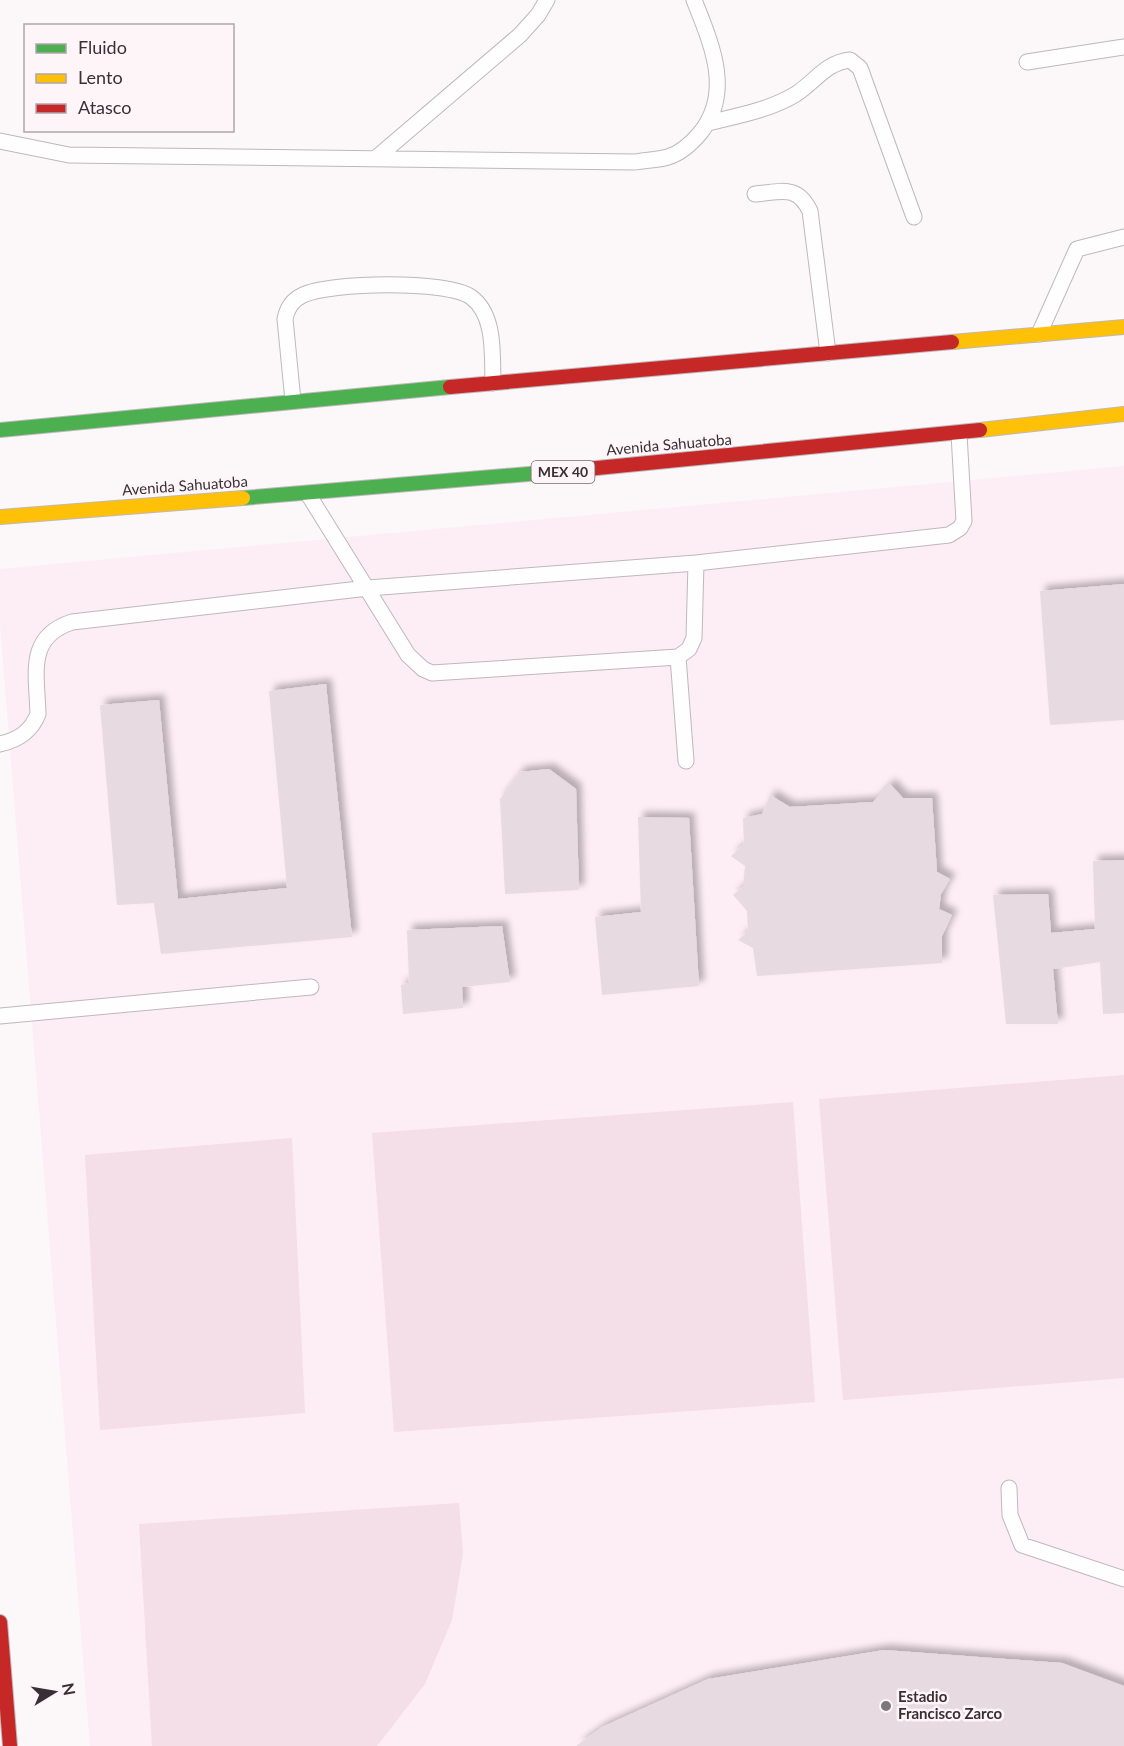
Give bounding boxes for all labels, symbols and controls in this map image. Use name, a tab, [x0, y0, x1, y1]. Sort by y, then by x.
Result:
legend	[24, 24, 234, 132]
text: Fluido	[78, 36, 127, 58]
text: Lento	[78, 66, 123, 88]
text: Atasco	[78, 96, 131, 118]
street label: Avenida Sahuatoba	[605, 430, 732, 458]
road number: MEX 40	[532, 461, 594, 483]
street label: Avenida Sahuatoba	[121, 472, 248, 498]
north arrow	[24, 1662, 84, 1722]
text: N	[59, 1681, 80, 1697]
place label: Estadio Francisco Zarco	[898, 1687, 1003, 1722]
marker: Estadio Francisco Zarco	[879, 1699, 893, 1713]

